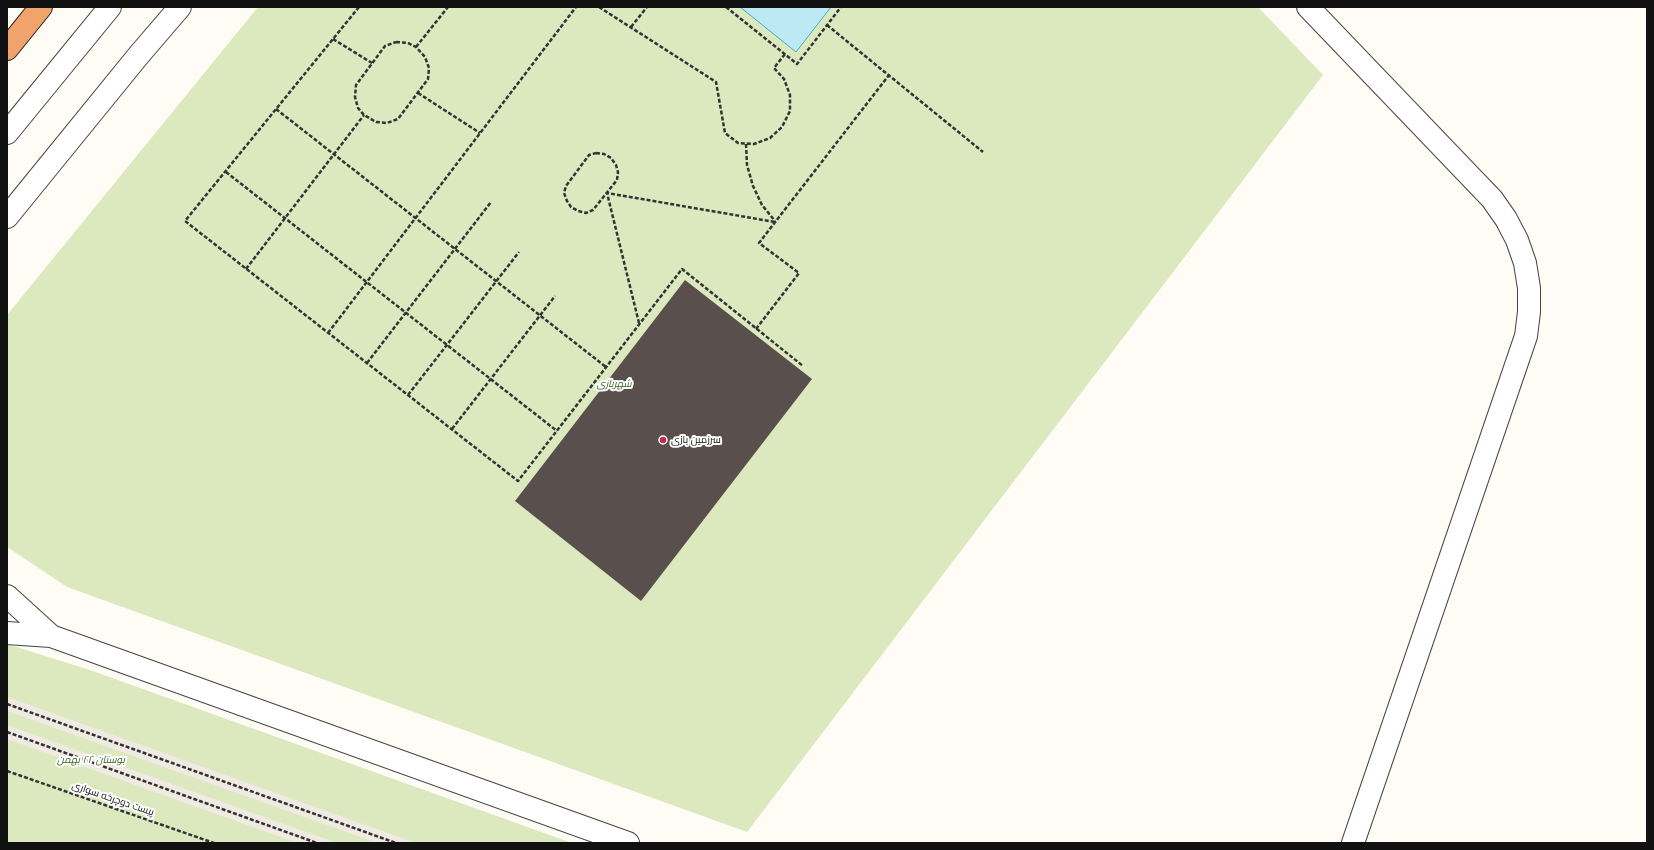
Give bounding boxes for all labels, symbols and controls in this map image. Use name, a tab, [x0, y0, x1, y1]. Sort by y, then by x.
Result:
park label: شهربازی	[596, 378, 632, 390]
place label: سرزمین بازی	[671, 434, 721, 446]
marker: سرزمین بازی	[658, 435, 668, 445]
park label: بوستان ۲۲ بهمن	[57, 754, 125, 766]
street label: پیست دوچرخه سواری	[70, 779, 156, 819]

